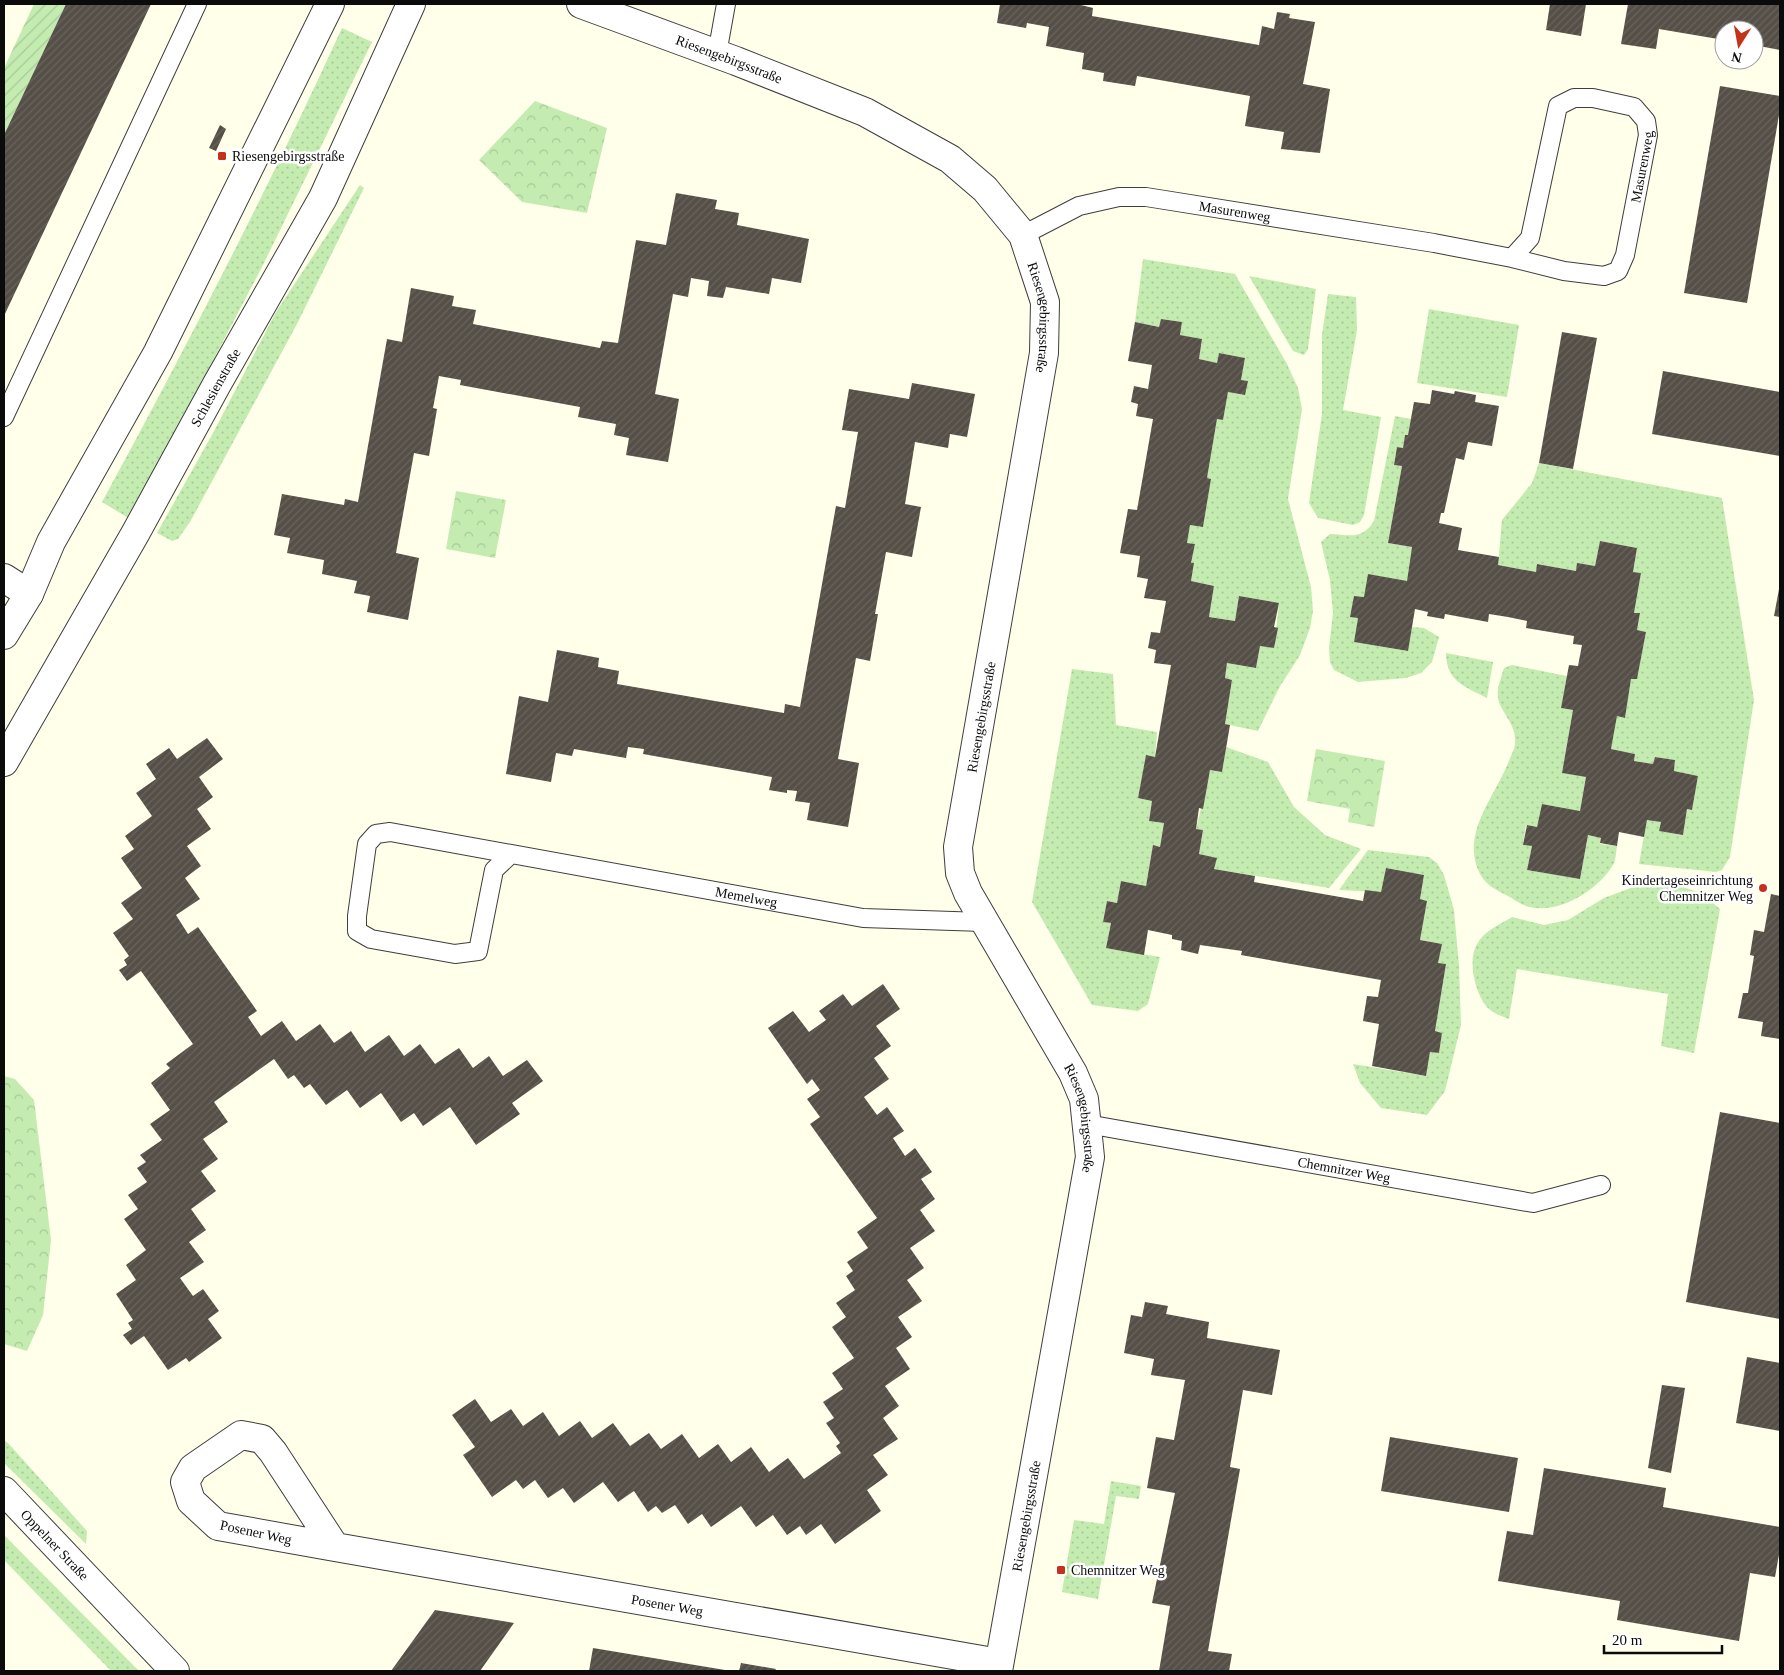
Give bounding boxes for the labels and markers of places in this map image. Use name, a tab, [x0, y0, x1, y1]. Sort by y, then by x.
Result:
place label: Riesengebirgsstraße	[232, 149, 345, 164]
marker: Riesengebirgsstraße	[216, 150, 228, 162]
place label: Kindertageseinrichtung Chemnitzer Weg	[1622, 873, 1753, 904]
marker: Kindertageseinrichtung Chemnitzer Weg	[1757, 882, 1769, 894]
place label: Chemnitzer Weg	[1071, 1563, 1165, 1578]
marker: Chemnitzer Weg	[1055, 1564, 1067, 1576]

